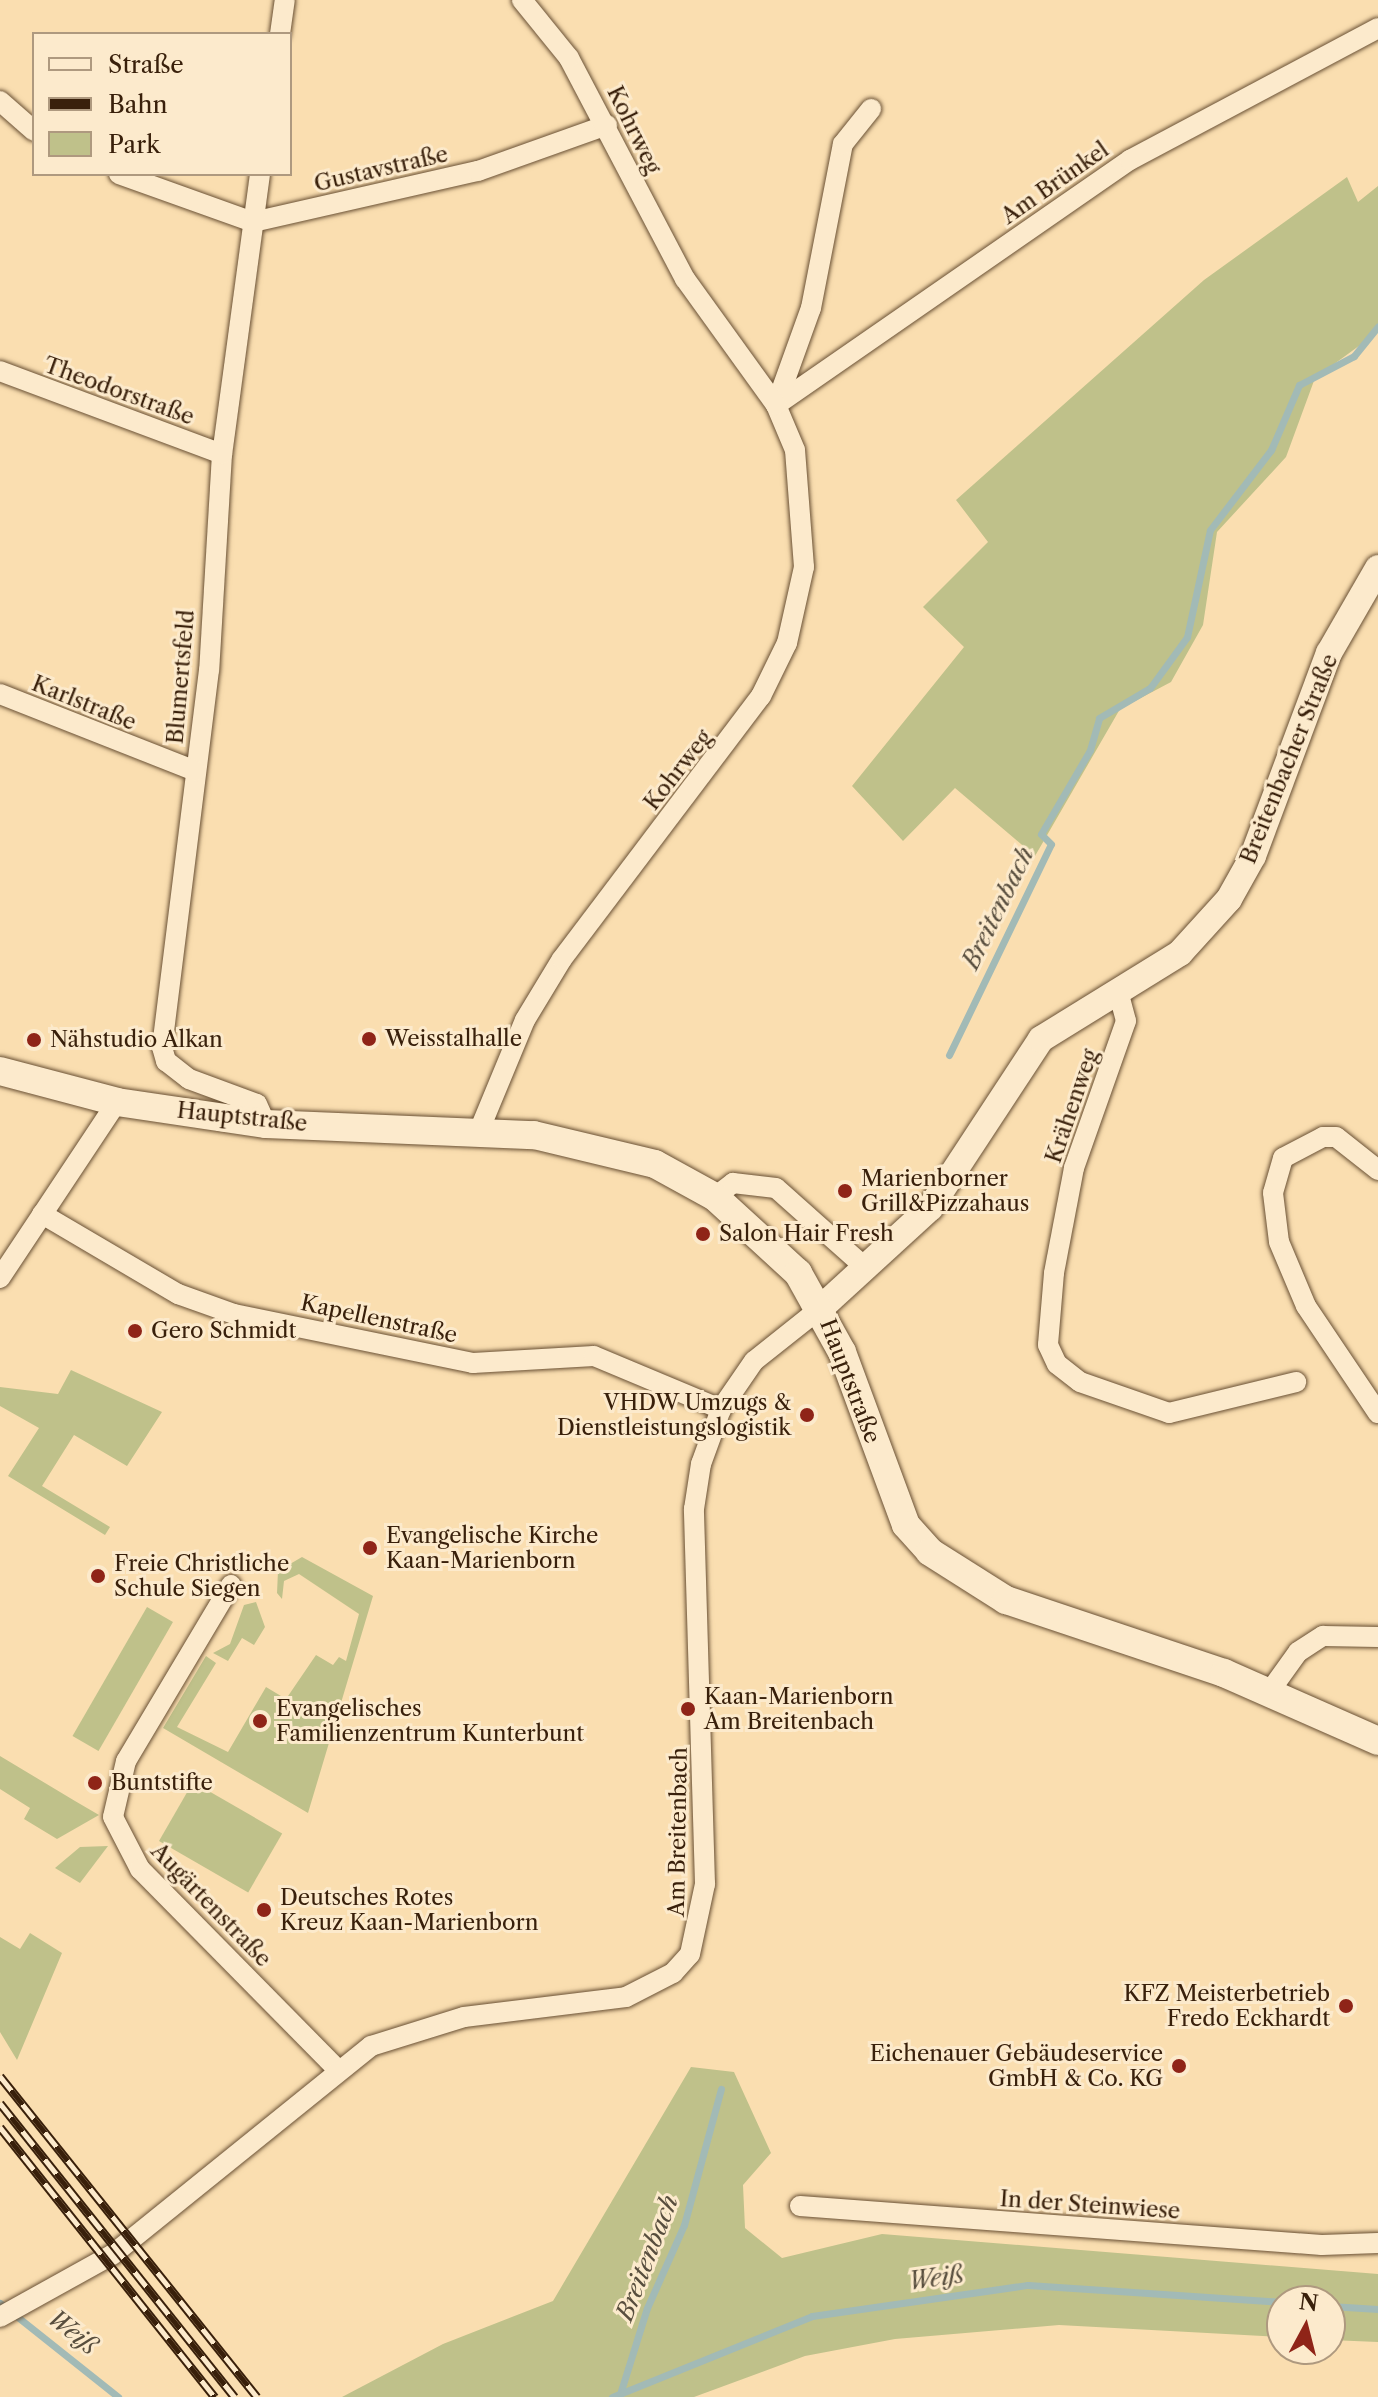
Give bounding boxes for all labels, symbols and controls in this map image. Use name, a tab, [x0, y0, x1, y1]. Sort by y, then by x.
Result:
legend	[32, 32, 292, 176]
text: Straße	[108, 50, 184, 79]
street label: Kohrweg	[601, 82, 667, 178]
text: Bahn	[108, 90, 167, 119]
text: Park	[108, 130, 160, 159]
street label: Am Brünkel	[996, 136, 1114, 230]
street label: Gustavstraße	[311, 141, 451, 197]
street label: Theodorstraße	[40, 352, 198, 430]
street label: Blumertsfeld	[162, 609, 200, 745]
street label: Breitenbacher Straße	[1235, 650, 1343, 868]
street label: Karlstraße	[28, 670, 140, 736]
street label: Kohrweg	[639, 725, 717, 815]
water label: Breitenbach	[956, 842, 1040, 974]
place label: Weisstalhalle	[385, 1026, 522, 1052]
place label: Nähstudio Alkan	[50, 1027, 224, 1053]
marker: Weisstalhalle	[360, 1030, 378, 1048]
marker: Nähstudio Alkan	[25, 1031, 43, 1049]
street label: Krähenweg	[1040, 1046, 1104, 1166]
street label: Hauptstraße	[176, 1097, 308, 1137]
place label: Marienborner Grill&Pizzahaus	[861, 1165, 1029, 1216]
marker: Marienborner Grill&Pizzahaus	[836, 1182, 854, 1200]
place label: Salon Hair Fresh	[719, 1221, 894, 1247]
marker: Salon Hair Fresh	[694, 1225, 712, 1243]
street label: Kapellenstraße	[298, 1290, 460, 1348]
street label: Hauptstraße	[814, 1315, 886, 1447]
place label: Gero Schmidt	[151, 1318, 296, 1344]
marker: Gero Schmidt	[126, 1322, 144, 1340]
place label: VHDW Umzugs & Dienstleistungslogistik	[557, 1389, 791, 1440]
marker: VHDW Umzugs & Dienstleistungslogistik	[798, 1406, 816, 1424]
place label: Evangelische Kirche Kaan-Marienborn	[386, 1522, 598, 1574]
marker: Evangelische Kirche Kaan-Marienborn	[361, 1539, 379, 1557]
place label: Freie Christliche Schule Siegen	[114, 1550, 289, 1602]
marker: Freie Christliche Schule Siegen	[89, 1567, 107, 1585]
place label: Kaan-Marienborn Am Breitenbach	[704, 1683, 893, 1734]
place label: Evangelisches Familienzentrum Kunterbunt	[276, 1695, 584, 1746]
marker: Kaan-Marienborn Am Breitenbach	[679, 1700, 697, 1718]
marker: Evangelisches Familienzentrum Kunterbunt	[251, 1712, 269, 1730]
street label: Am Breitenbach	[663, 1747, 693, 1917]
place label: Buntstifte	[111, 1770, 213, 1796]
marker: Buntstifte	[86, 1774, 104, 1792]
street label: Augärtenstraße	[145, 1838, 277, 1972]
place label: Deutsches Rotes Kreuz Kaan-Marienborn	[280, 1884, 539, 1936]
marker: Deutsches Rotes Kreuz Kaan-Marienborn	[255, 1901, 273, 1919]
place label: KFZ Meisterbetrieb Fredo Eckhardt	[1123, 1980, 1330, 2032]
marker: KFZ Meisterbetrieb Fredo Eckhardt	[1337, 1997, 1355, 2015]
place label: Eichenauer Gebäudeservice GmbH & Co. KG	[869, 2040, 1163, 2092]
marker: Eichenauer Gebäudeservice GmbH & Co. KG	[1170, 2057, 1188, 2075]
street label: In der Steinwiese	[999, 2186, 1181, 2224]
water label: Breitenbach	[610, 2191, 684, 2325]
water label: Weiß	[906, 2260, 966, 2296]
north arrow	[1266, 2285, 1346, 2365]
text: N	[1298, 2288, 1320, 2317]
water label: Weiß	[42, 2303, 104, 2361]

